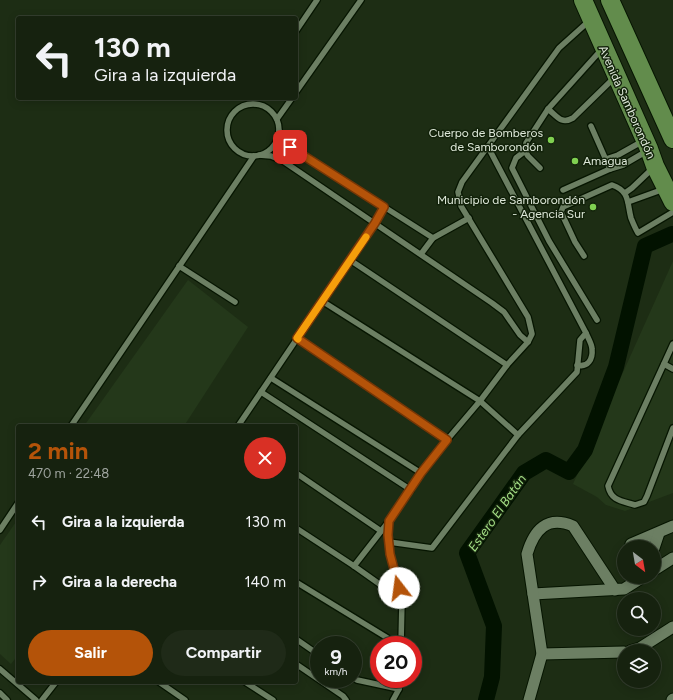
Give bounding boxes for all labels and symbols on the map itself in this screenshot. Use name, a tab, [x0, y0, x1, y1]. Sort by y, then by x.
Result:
street label: Avenida Samborondón	[596, 43, 658, 161]
place label: Cuerpo de Bomberos de Samborondón	[429, 126, 543, 154]
pin	[273, 130, 307, 164]
marker: Cuerpo de Bomberos de Samborondón	[546, 135, 556, 145]
place label: Amagua	[583, 154, 627, 168]
marker: Amagua	[570, 156, 580, 166]
place label: Municipio de Samborondón - Agencia Sur	[437, 193, 585, 221]
marker: Municipio de Samborondón - Agencia Sur	[588, 202, 598, 212]
water label: Estero El Batán	[465, 472, 529, 554]
north arrow	[617, 540, 661, 584]
position arrow	[378, 567, 420, 609]
speed limit sign: 20	[370, 636, 422, 688]

